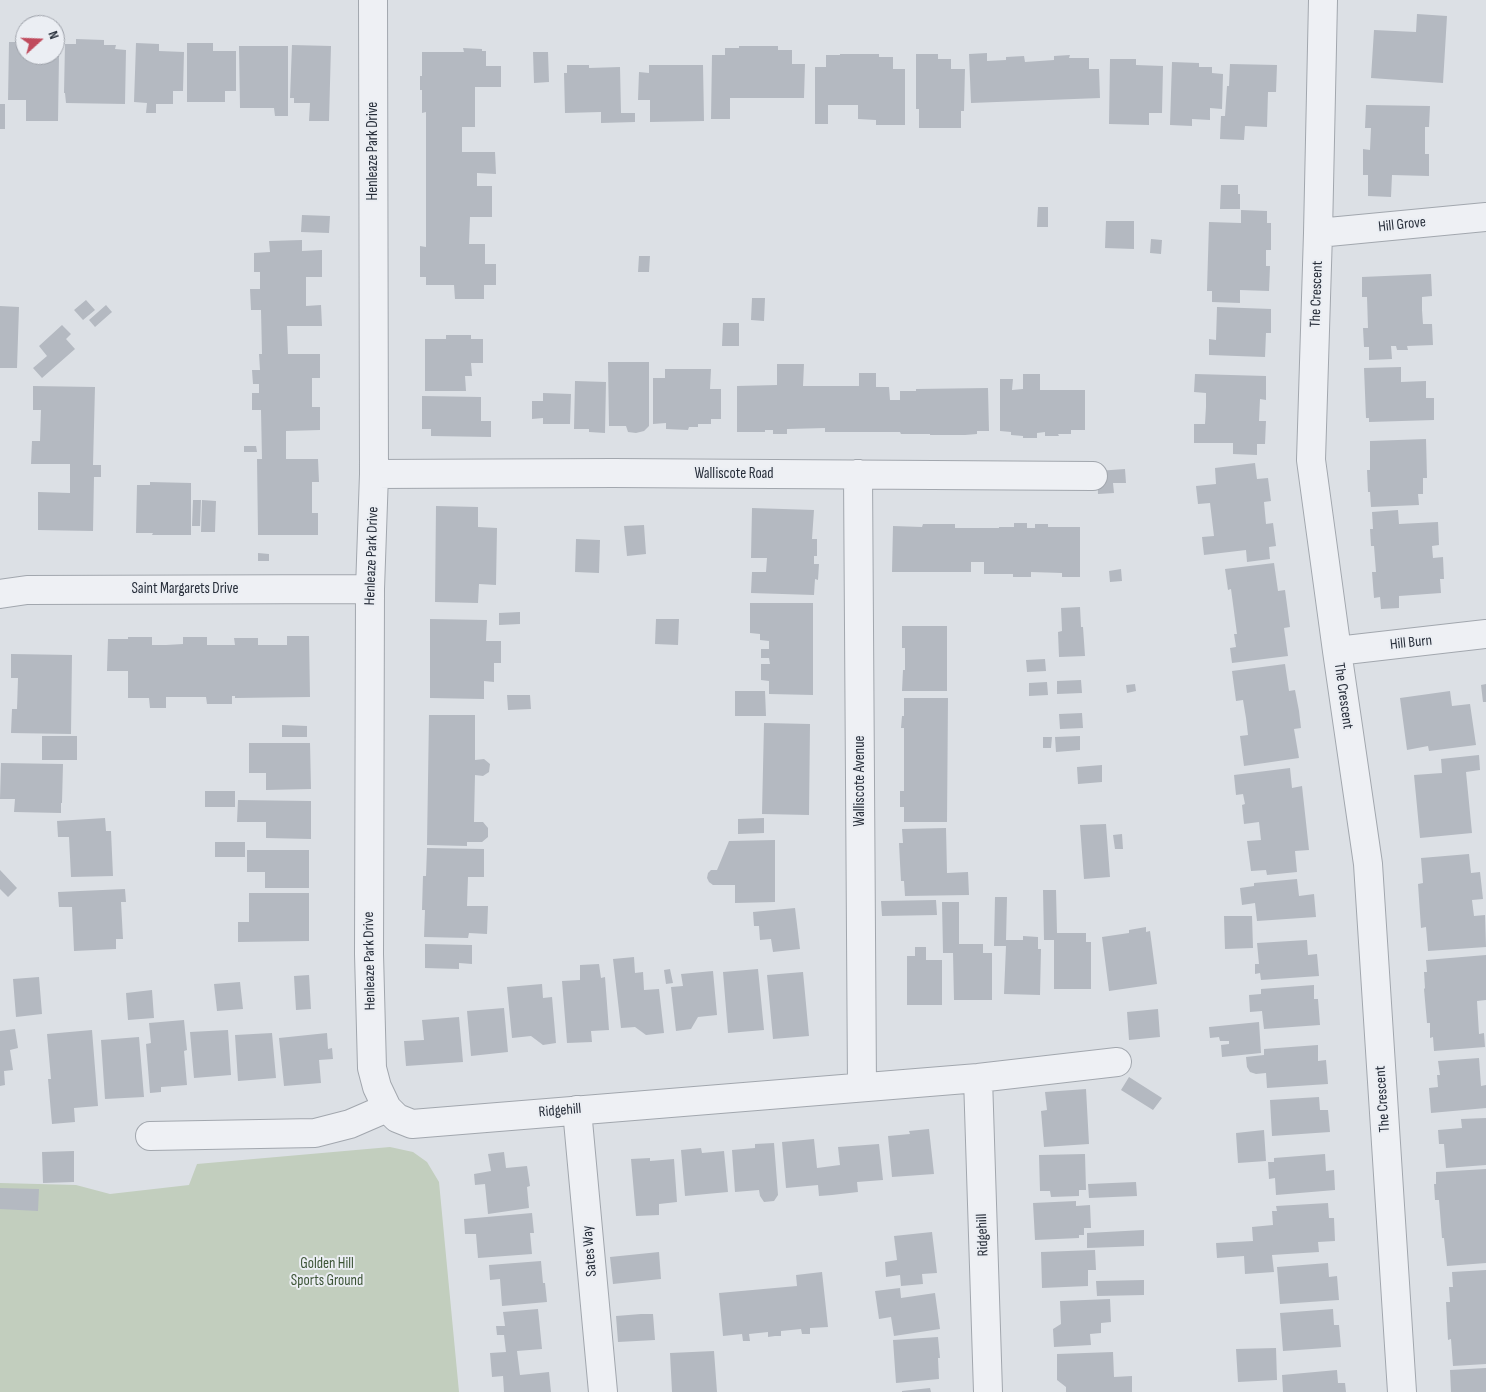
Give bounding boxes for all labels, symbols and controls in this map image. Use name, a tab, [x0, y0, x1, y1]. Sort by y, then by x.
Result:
north arrow	[15, 15, 65, 65]
text: N	[44, 29, 63, 41]
street label: Henleaze Park Drive	[364, 102, 382, 200]
street label: Hill Grove	[1377, 214, 1427, 236]
street label: The Crescent	[1307, 260, 1327, 328]
street label: Walliscote Road	[694, 465, 774, 483]
street label: Henleaze Park Drive	[361, 506, 383, 606]
street label: Saint Margarets Drive	[131, 580, 239, 598]
street label: Hill Burn	[1389, 632, 1433, 654]
street label: The Crescent	[1329, 662, 1357, 730]
street label: Walliscote Avenue	[851, 736, 869, 826]
street label: Henleaze Park Drive	[360, 911, 380, 1011]
street label: The Crescent	[1372, 1065, 1394, 1133]
street label: Ridgehill	[538, 1100, 582, 1122]
street label: Ridgehill	[973, 1213, 993, 1257]
street label: Sates Way	[579, 1225, 601, 1277]
park label: Golden Hill Sports Ground	[291, 1255, 363, 1290]

